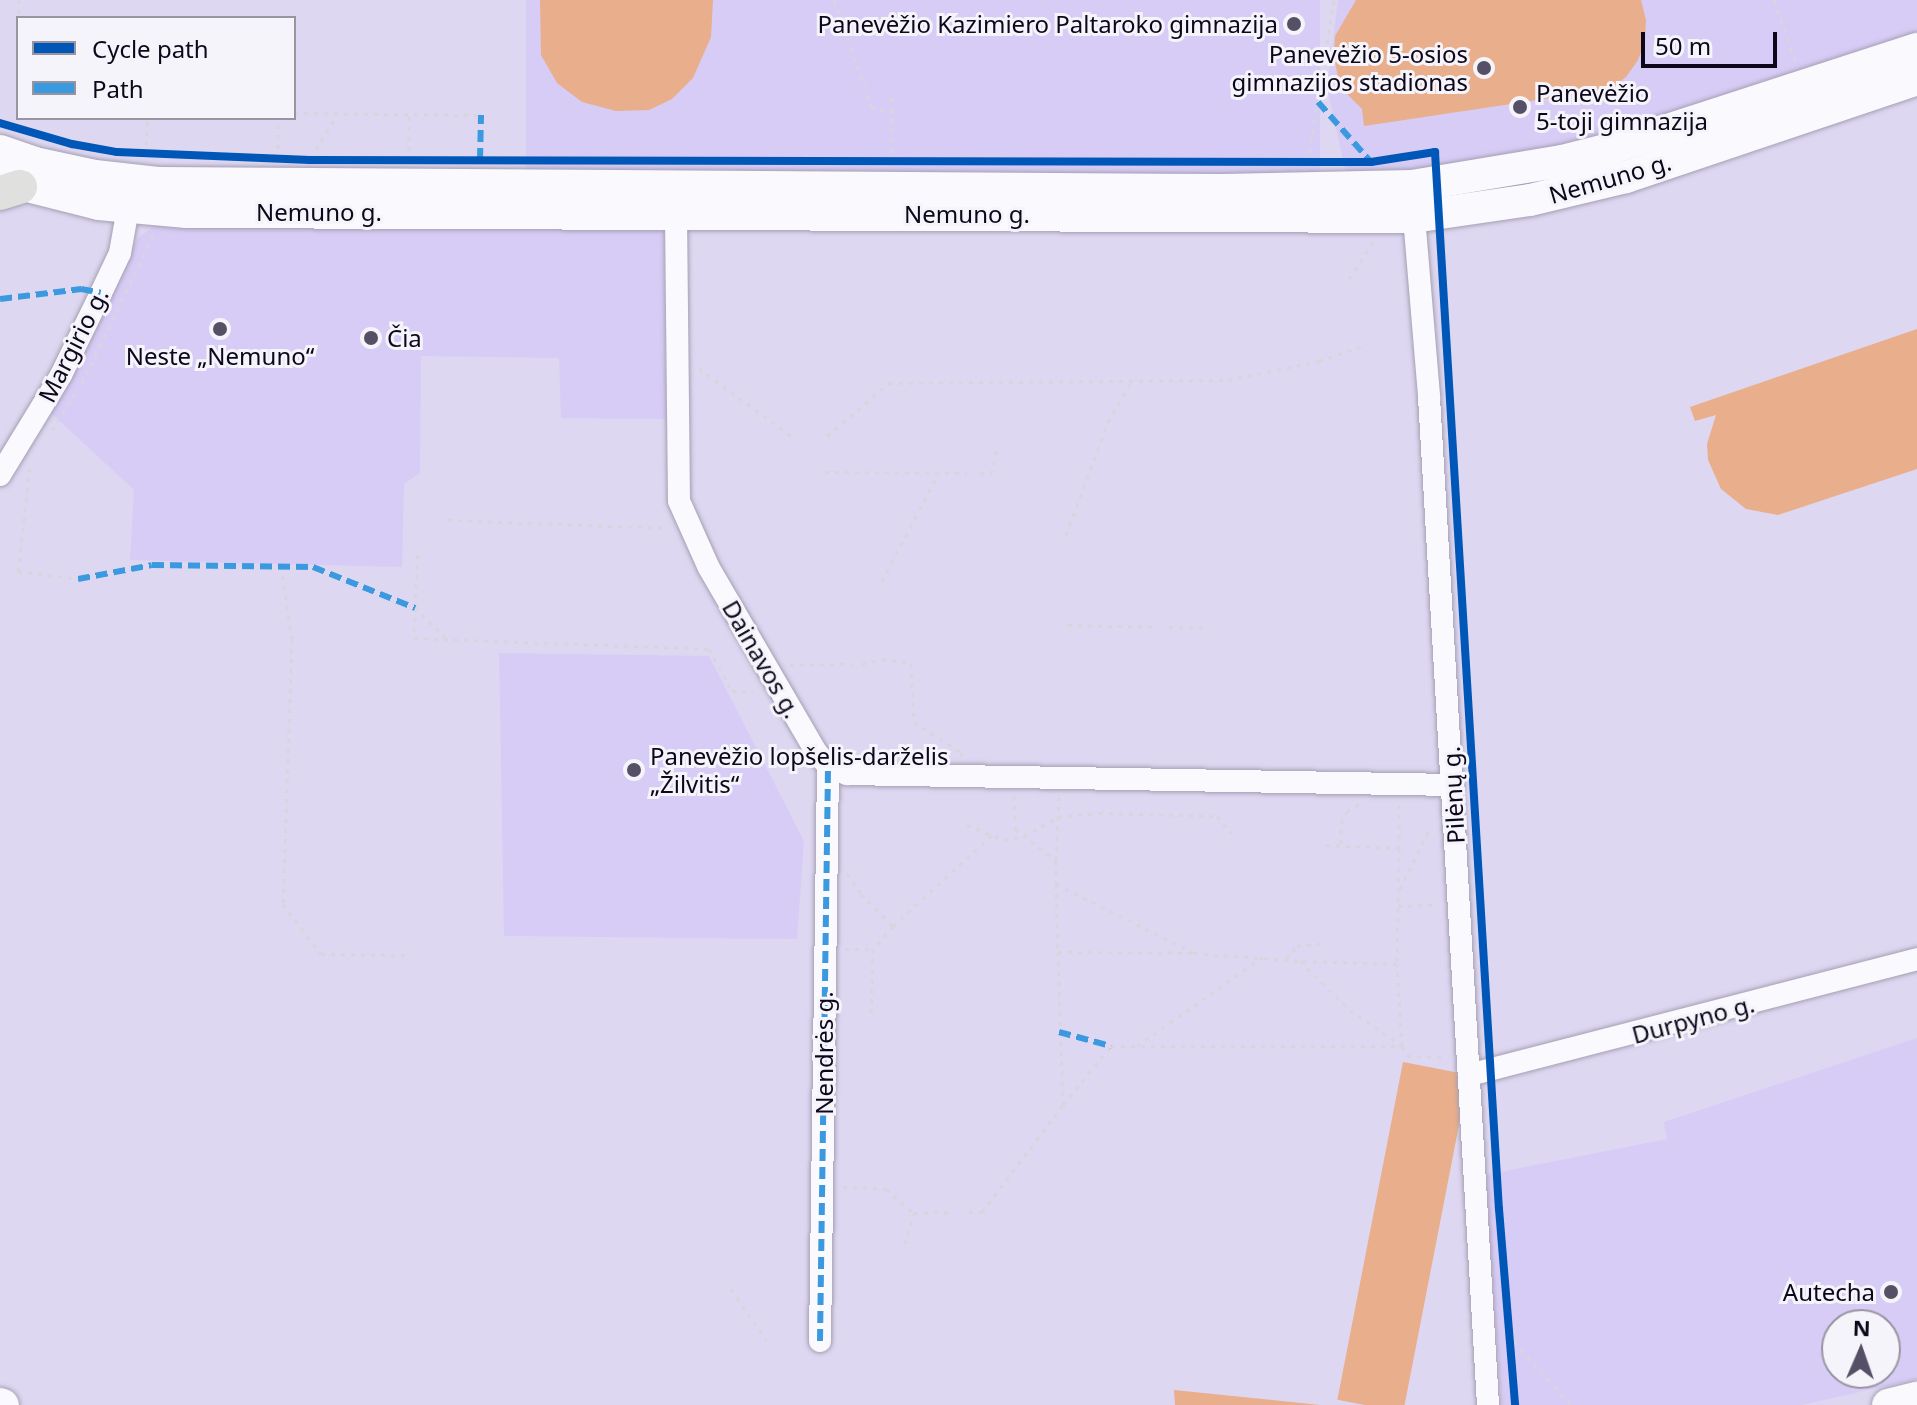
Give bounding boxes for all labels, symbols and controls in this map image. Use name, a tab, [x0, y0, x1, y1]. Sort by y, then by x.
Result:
place label: Panevėžio Kazimiero Paltaroko gimnazija	[818, 10, 1278, 38]
marker: Panevėžio Kazimiero Paltaroko gimnazija	[1285, 15, 1303, 33]
legend	[16, 16, 296, 120]
scale bar	[1645, 16, 1781, 66]
text: 50 m	[1655, 29, 1711, 62]
text: Cycle path	[92, 32, 209, 65]
place label: Panevėžio 5-osios gimnazijos stadionas	[1232, 40, 1468, 96]
marker: Panevėžio 5-osios gimnazijos stadionas	[1475, 59, 1493, 77]
text: Path	[92, 72, 143, 105]
place label: Panevėžio 5-toji gimnazija	[1536, 79, 1708, 135]
marker: Panevėžio 5-toji gimnazija	[1511, 98, 1529, 116]
street label: Nemuno g.	[1546, 147, 1674, 209]
street label: Nemuno g.	[256, 198, 382, 226]
street label: Nemuno g.	[904, 200, 1030, 228]
street label: Margirio g.	[32, 283, 114, 407]
marker: Neste „Nemuno“	[211, 320, 229, 338]
place label: Čia	[387, 324, 422, 352]
marker: Čia	[362, 329, 380, 347]
place label: Neste „Nemuno“	[126, 342, 314, 370]
street label: Dainavos g.	[717, 595, 807, 723]
place label: Panevėžio lopšelis-darželis „Žilvitis“	[650, 742, 949, 798]
street label: Pilėnų g.	[1436, 746, 1470, 844]
marker: Panevėžio lopšelis-darželis „Žilvitis“	[625, 761, 643, 779]
street label: Durpyno g.	[1629, 989, 1757, 1049]
street label: Nendrės g.	[810, 991, 838, 1115]
place label: Autecha	[1783, 1278, 1875, 1306]
marker: Autecha	[1882, 1283, 1900, 1301]
north arrow	[1821, 1309, 1901, 1389]
text: N	[1852, 1312, 1871, 1342]

